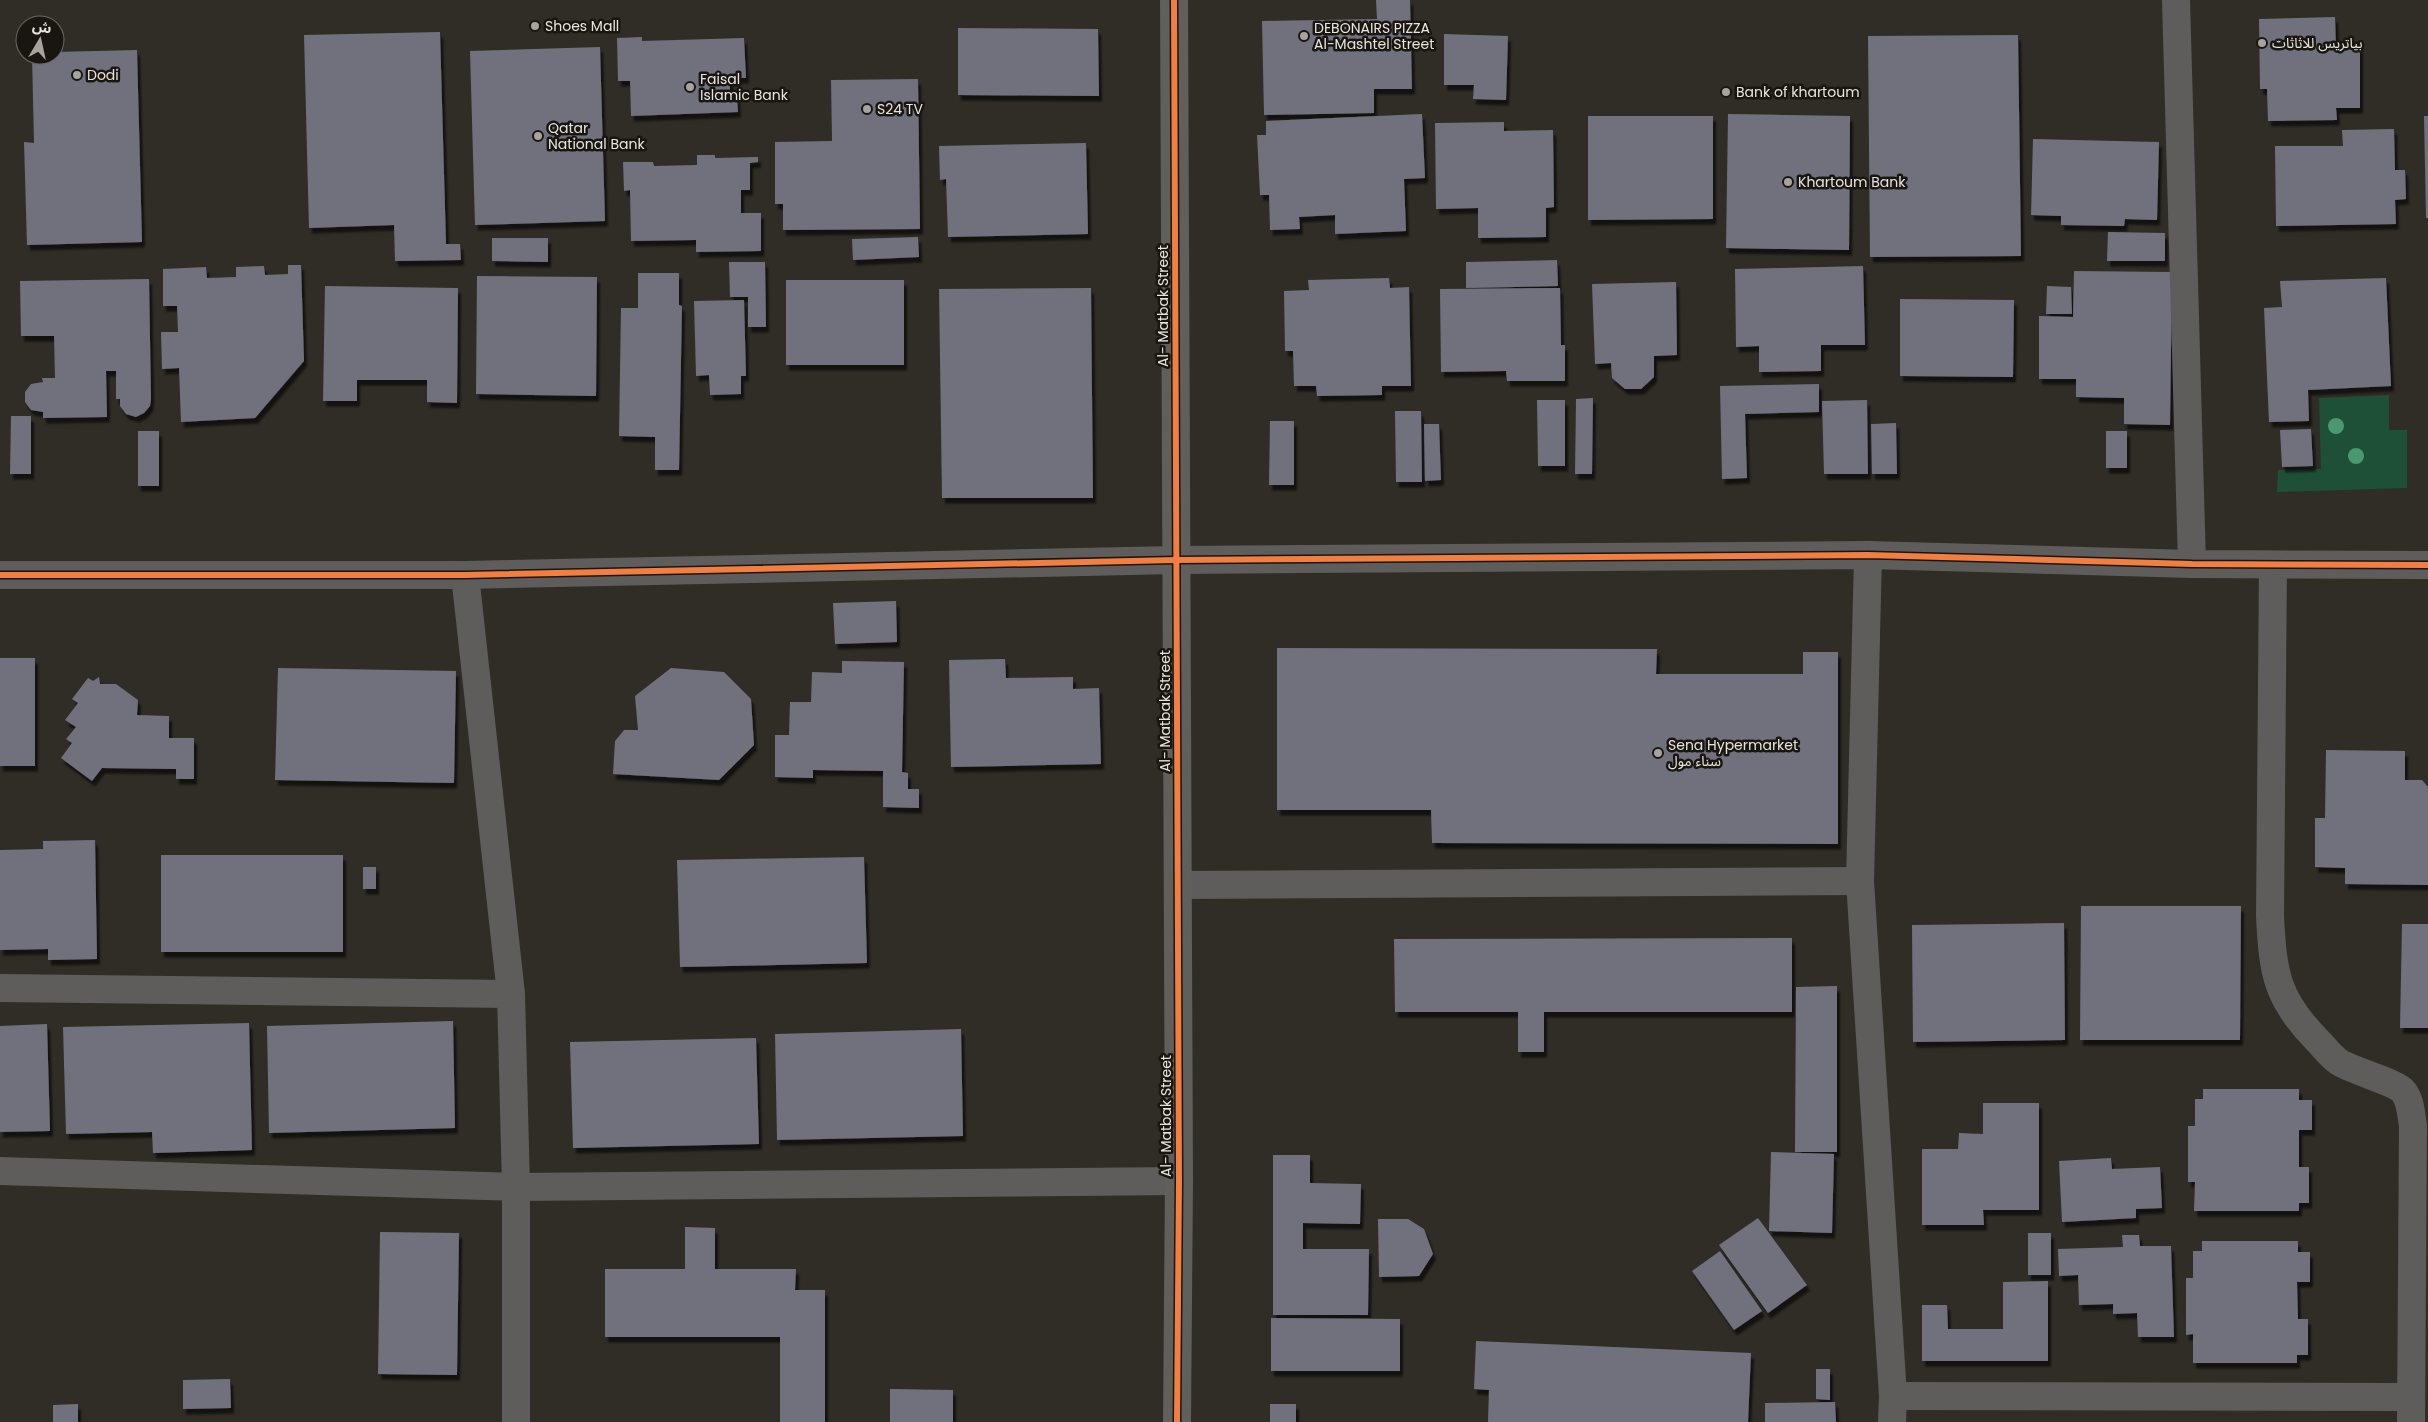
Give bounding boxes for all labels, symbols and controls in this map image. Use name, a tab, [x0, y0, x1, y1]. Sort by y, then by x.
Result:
north arrow	[15, 15, 65, 65]
text: ش	[31, 16, 53, 39]
place label: Shoes Mall	[545, 16, 619, 36]
place label: DEBONAIRS PIZZA Al-Mashtel Street	[1314, 18, 1434, 54]
marker: Shoes Mall	[529, 20, 541, 32]
marker: DEBONAIRS PIZZA Al-Mashtel Street	[1298, 30, 1310, 42]
place label: بياتريس للاثاثات	[2272, 33, 2363, 53]
marker: بياتريس للاثاثات	[2256, 37, 2268, 49]
place label: Dodi	[87, 65, 119, 85]
marker: Dodi	[71, 69, 83, 81]
place label: Faisal Islamic Bank	[700, 69, 789, 105]
marker: Faisal Islamic Bank	[684, 81, 696, 93]
place label: Bank of khartoum	[1736, 82, 1860, 102]
marker: Bank of khartoum	[1720, 86, 1732, 98]
place label: S24 TV	[877, 99, 923, 119]
marker: S24 TV	[861, 103, 873, 115]
place label: Qatar National Bank	[548, 118, 645, 154]
marker: Qatar National Bank	[532, 130, 544, 142]
place label: Khartoum Bank	[1798, 172, 1906, 192]
marker: Khartoum Bank	[1782, 176, 1794, 188]
street label: Al- Matbak Street	[1153, 245, 1173, 367]
street label: Al- Matbak Street	[1155, 650, 1175, 772]
place label: Sena Hypermarket سناء مول	[1668, 735, 1798, 771]
marker: Sena Hypermarket سناء مول	[1652, 747, 1664, 759]
street label: Al- Matbak Street	[1156, 1055, 1176, 1177]

